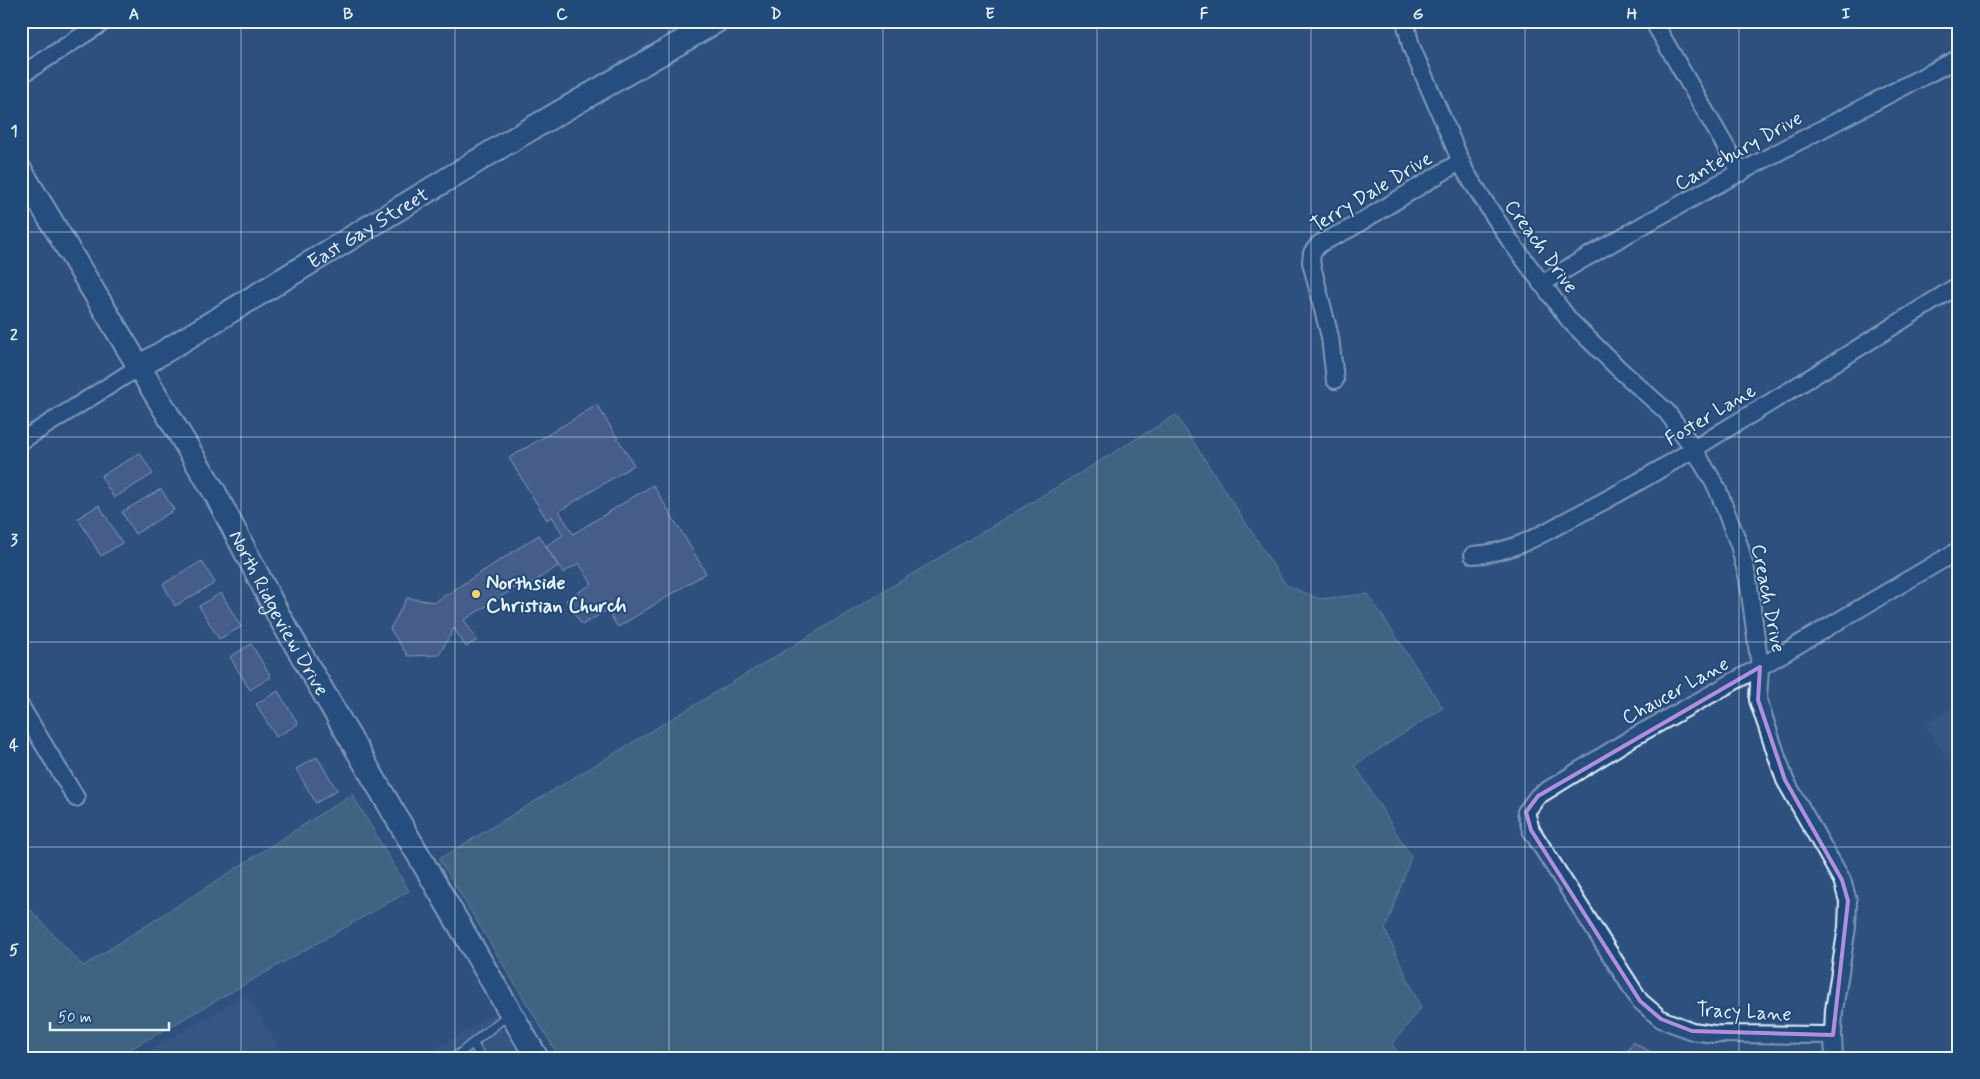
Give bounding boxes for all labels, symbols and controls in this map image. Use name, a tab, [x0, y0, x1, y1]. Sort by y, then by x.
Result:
text: A	[129, 4, 139, 25]
text: B	[343, 4, 353, 25]
text: C	[556, 4, 568, 25]
text: D	[770, 4, 782, 25]
text: E	[985, 4, 995, 25]
text: F	[1200, 4, 1209, 25]
text: G	[1413, 4, 1424, 25]
text: H	[1627, 4, 1638, 25]
text: I	[1842, 4, 1851, 25]
street label: Cantebury Drive	[1670, 105, 1808, 198]
text: 1	[10, 121, 18, 142]
street label: Terry Dale Drive	[1306, 145, 1438, 239]
street label: East Gay Street	[303, 182, 434, 276]
street label: Creach Drive	[1498, 195, 1584, 299]
text: 2	[10, 325, 18, 346]
street label: Foster Lane	[1660, 378, 1761, 453]
street label: North Ridgeview Drive	[222, 526, 335, 701]
text: 3	[10, 530, 18, 551]
street label: Creach Drive	[1744, 542, 1791, 655]
place label: Northside Christian Church	[486, 570, 627, 620]
marker: Northside Christian Church	[470, 588, 482, 600]
street label: Chaucer Lane	[1617, 651, 1734, 732]
text: 4	[9, 735, 19, 756]
text: 5	[9, 940, 19, 961]
street label: Tracy Lane	[1695, 997, 1792, 1028]
scale bar	[50, 999, 169, 1031]
text: 50 m	[58, 1008, 92, 1028]

